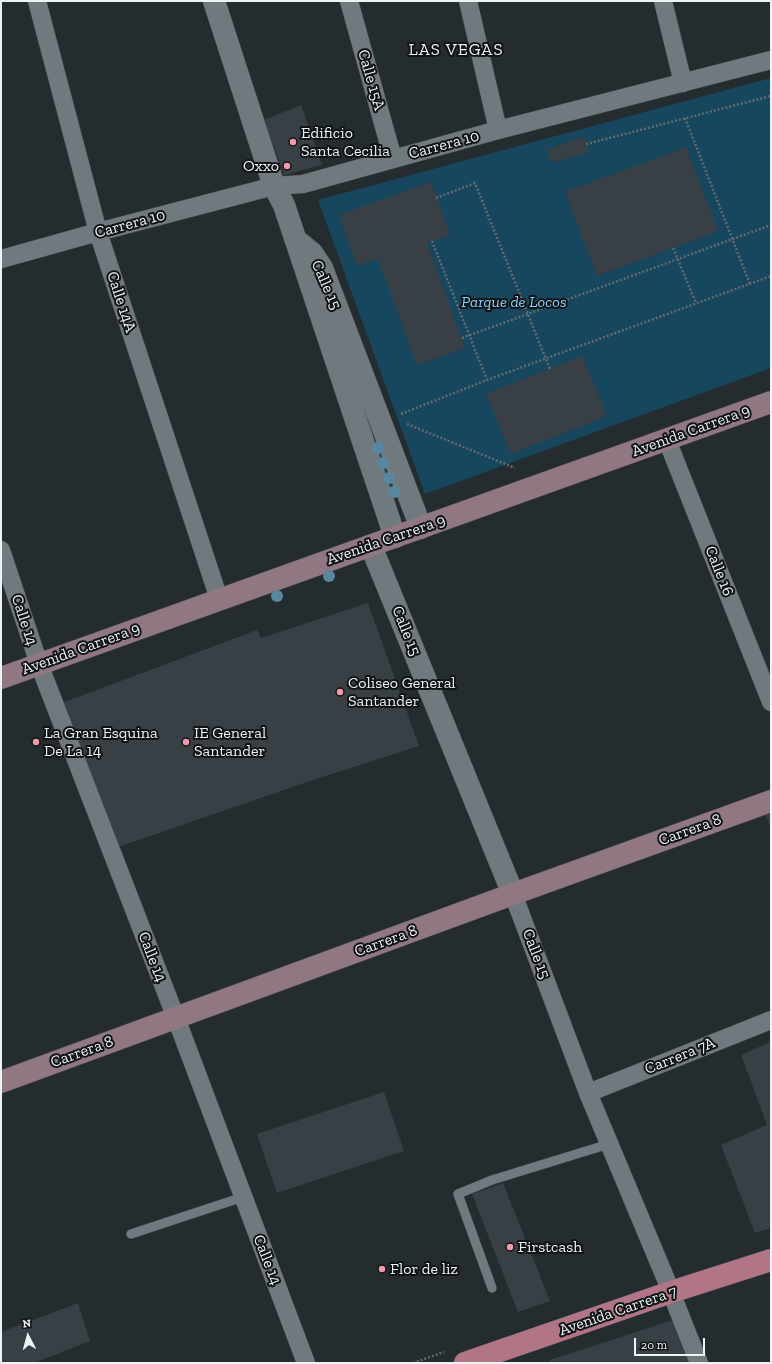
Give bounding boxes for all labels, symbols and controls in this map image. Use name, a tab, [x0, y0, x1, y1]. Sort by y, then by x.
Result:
district label: LAS VEGAS	[409, 40, 503, 60]
street label: Calle 15A	[353, 47, 389, 113]
place label: Edificio Santa Cecilia	[301, 123, 390, 161]
street label: Carrera 10	[407, 126, 481, 164]
marker: Edificio Santa Cecilia	[288, 137, 298, 147]
place label: Oxxo	[243, 156, 279, 176]
marker: Oxxo	[282, 161, 292, 171]
street label: Carrera 10	[93, 205, 167, 243]
street label: Calle 15	[307, 257, 345, 313]
street label: Calle 14A	[102, 269, 140, 335]
park label: Parque de Locos	[461, 292, 567, 312]
street label: Avenida Carrera 9	[629, 401, 753, 461]
street label: Avenida Carrera 9	[324, 511, 448, 569]
street label: Calle 16	[700, 543, 738, 599]
street label: Calle 14	[7, 592, 41, 648]
street label: Calle 15	[387, 603, 425, 659]
street label: Avenida Carrera 9	[19, 619, 143, 679]
place label: Coliseo General Santander	[348, 673, 456, 711]
marker: Coliseo General Santander	[335, 687, 345, 697]
place label: La Gran Esquina De La 14	[44, 723, 158, 761]
place label: IE General Santander	[194, 723, 266, 761]
marker: La Gran Esquina De La 14	[31, 737, 41, 747]
marker: IE General Santander	[181, 737, 191, 747]
street label: Carrera 8	[656, 810, 724, 850]
street label: Carrera 8	[352, 921, 420, 961]
street label: Calle 15	[518, 926, 554, 982]
street label: Calle 14	[134, 929, 170, 985]
street label: Carrera 8	[48, 1032, 116, 1072]
street label: Carrera 7A	[642, 1033, 718, 1079]
street label: Calle 14	[249, 1232, 285, 1288]
place label: Firstcash	[518, 1237, 582, 1257]
marker: Firstcash	[505, 1242, 515, 1252]
place label: Flor de liz	[390, 1259, 458, 1279]
marker: Flor de liz	[377, 1264, 387, 1274]
street label: Avenida Carrera 7	[557, 1282, 679, 1340]
north arrow	[8, 1316, 48, 1356]
text: N	[22, 1317, 32, 1330]
scale bar	[636, 1330, 707, 1356]
text: 20 m	[641, 1338, 667, 1352]

